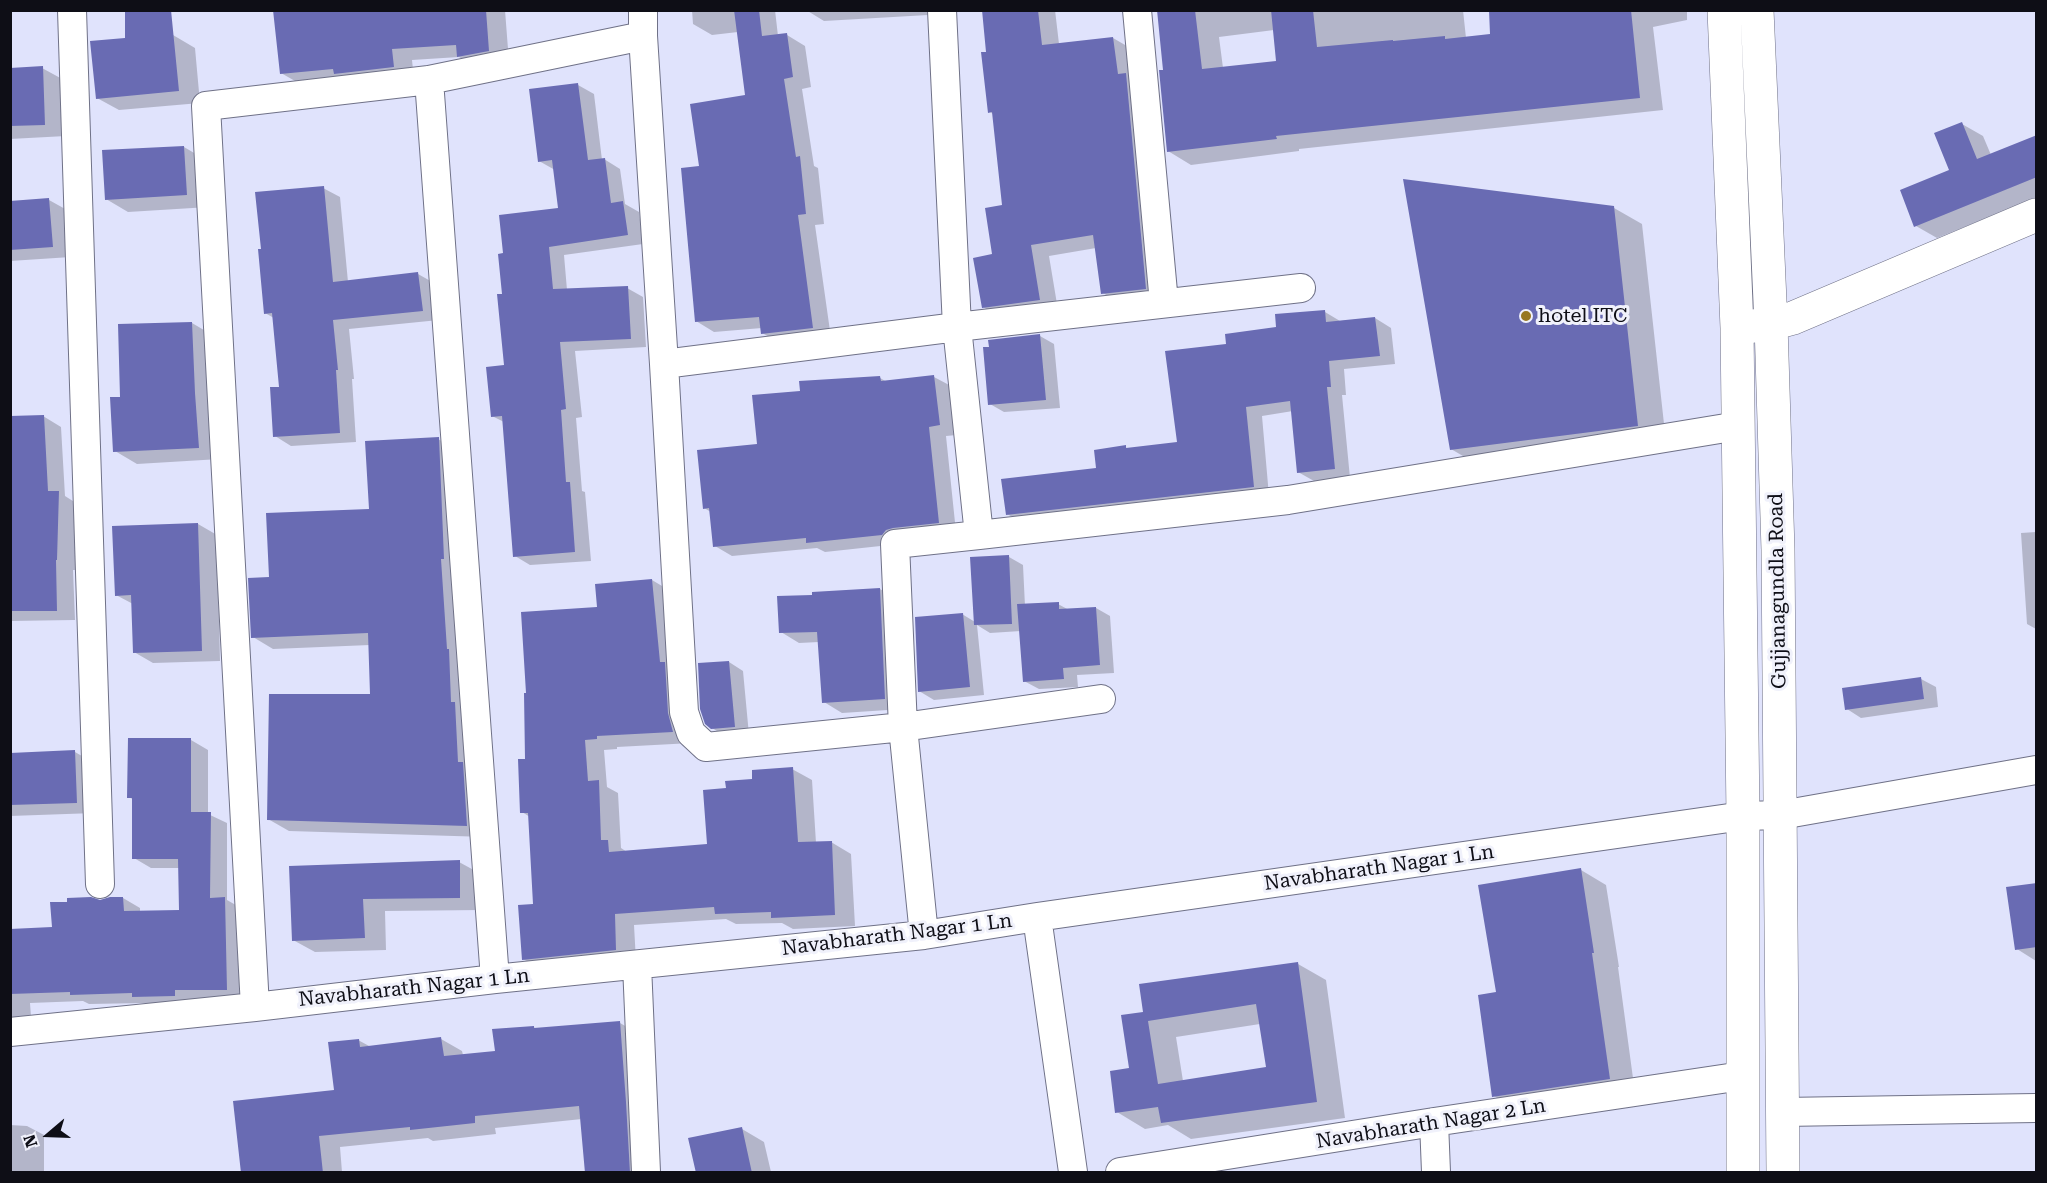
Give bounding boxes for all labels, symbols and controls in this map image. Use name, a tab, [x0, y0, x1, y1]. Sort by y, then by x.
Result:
place label: hotel ITC	[1538, 304, 1627, 328]
marker: hotel ITC	[1519, 309, 1533, 323]
street label: Gujjanagundla Road	[1764, 493, 1792, 689]
street label: Navabharath Nagar 1 Ln	[1262, 840, 1496, 896]
street label: Navabharath Nagar 1 Ln	[780, 909, 1014, 961]
street label: Navabharath Nagar 1 Ln	[297, 964, 531, 1012]
street label: Navabharath Nagar 2 Ln	[1315, 1094, 1547, 1154]
north arrow	[18, 1105, 78, 1165]
text: N	[20, 1132, 41, 1150]

